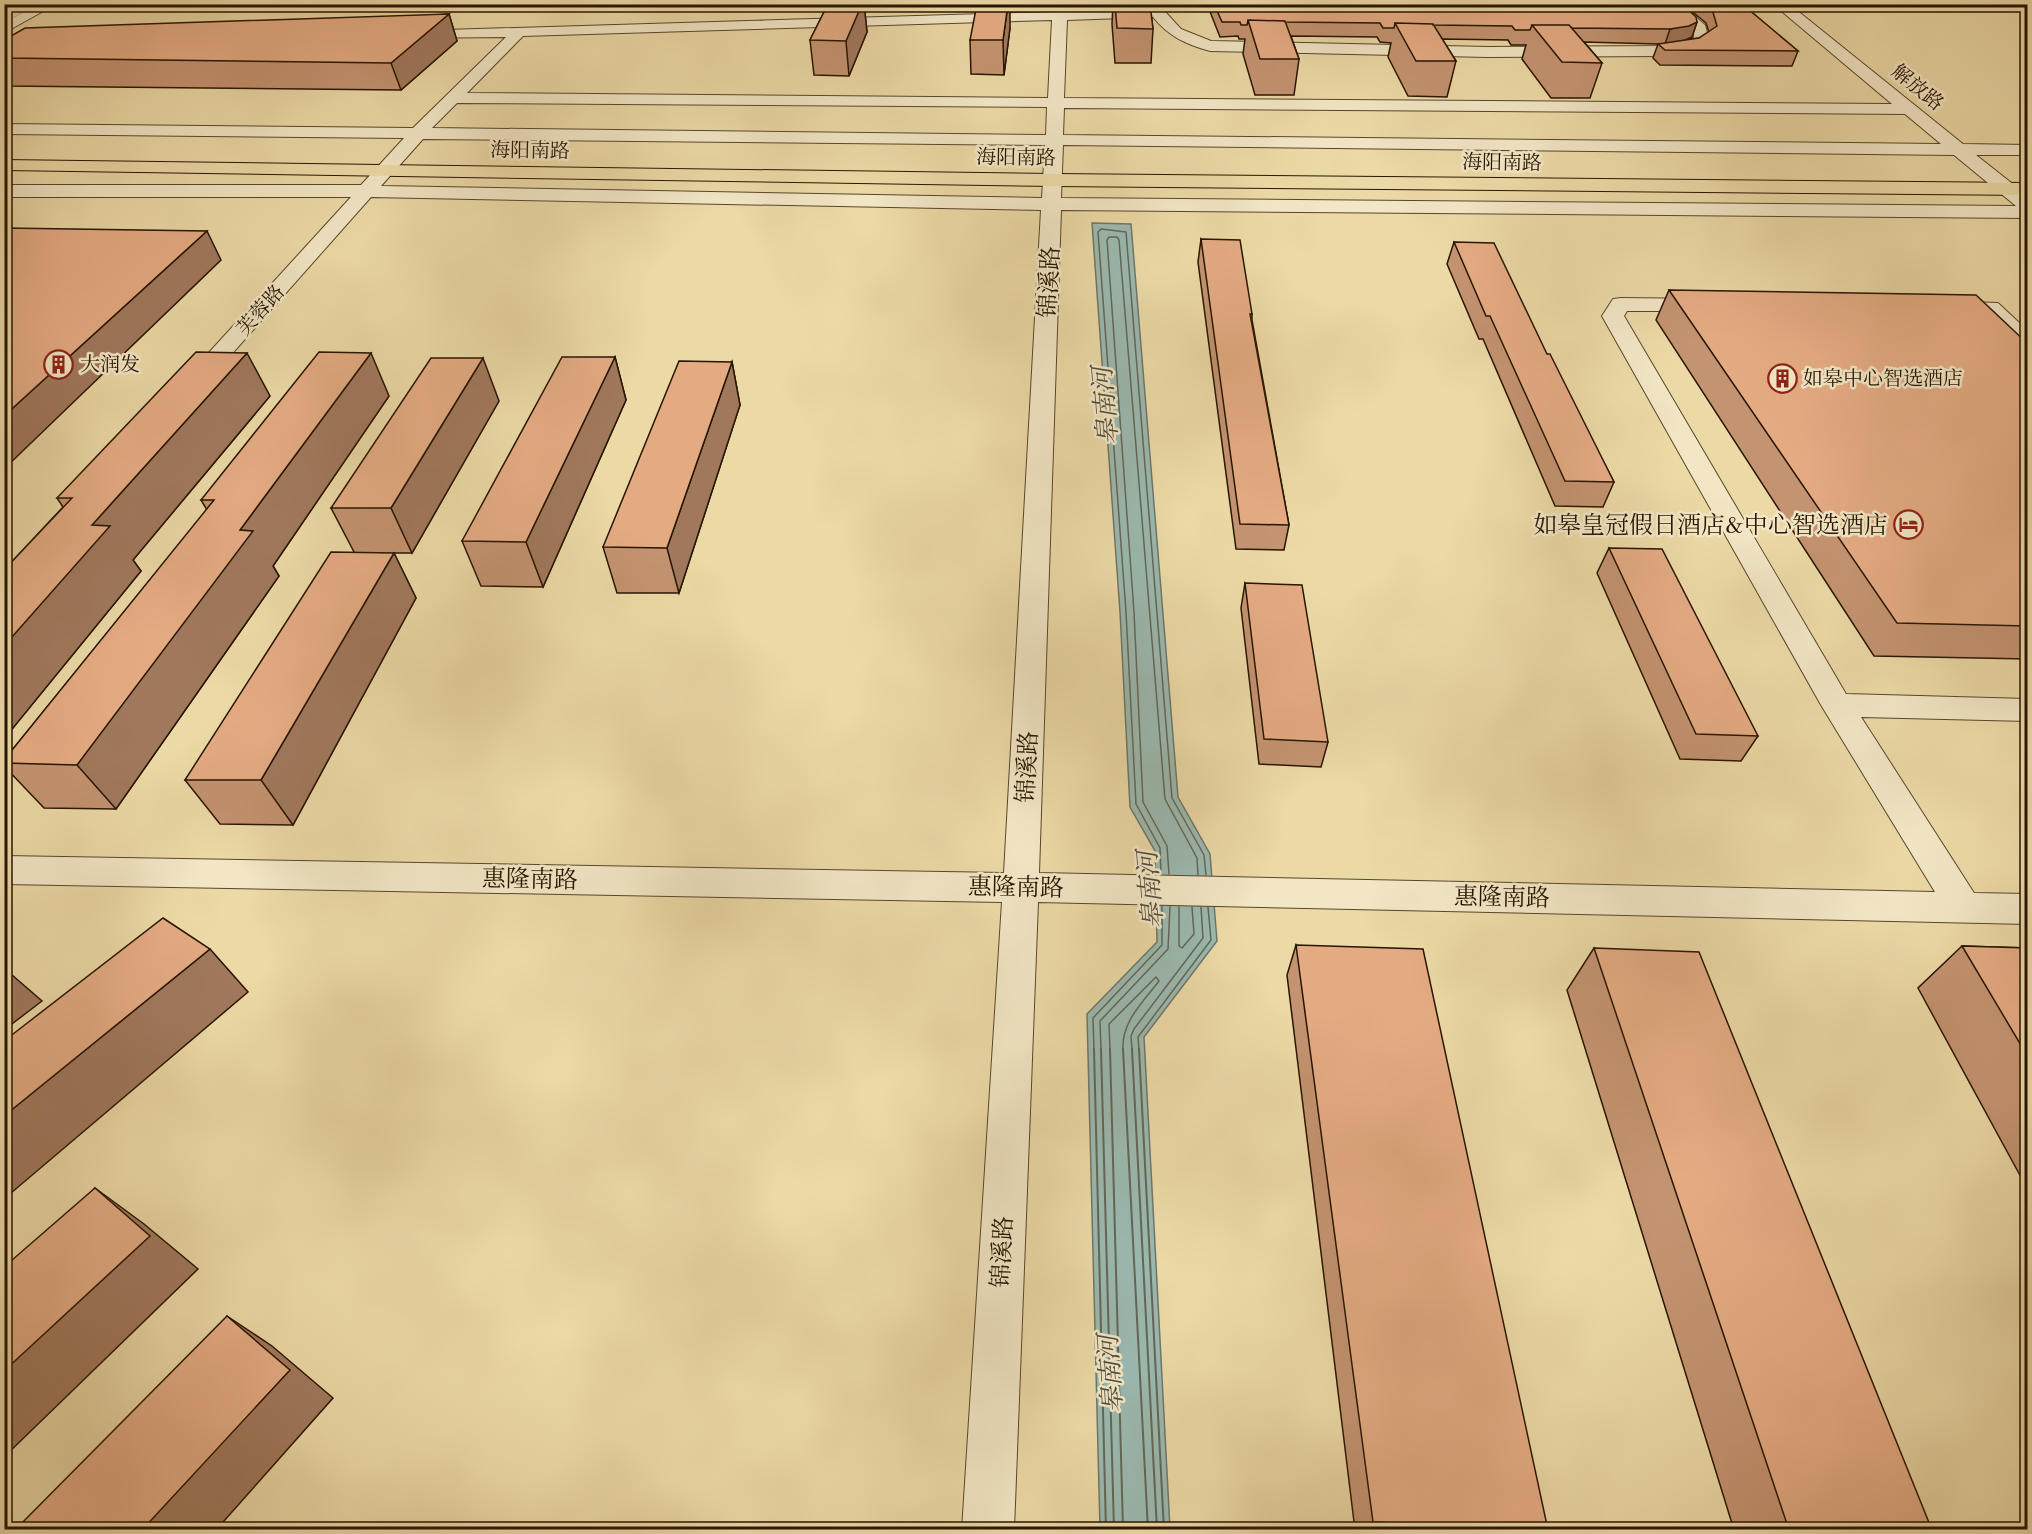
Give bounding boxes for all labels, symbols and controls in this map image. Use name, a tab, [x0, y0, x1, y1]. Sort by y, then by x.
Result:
street label: 解放路	[1887, 60, 1948, 115]
street label: 海阳南路	[490, 139, 570, 163]
street label: 海阳南路	[976, 146, 1056, 170]
street label: 海阳南路	[1462, 151, 1542, 175]
street label: 锦溪路	[1034, 245, 1065, 319]
street label: 芙蓉路	[232, 281, 289, 340]
building icon: 大润发	[43, 348, 75, 380]
place label: 大润发	[80, 354, 140, 376]
water label: 皋南河	[1087, 362, 1123, 446]
building icon: 如皋中心智选酒店	[1766, 362, 1798, 394]
place label: 如皋中心智选酒店	[1803, 368, 1963, 390]
hotel icon: 如皋皇冠假日酒店&中心智选酒店	[1893, 509, 1925, 541]
place label: 如皋皇冠假日酒店&中心智选酒店	[1533, 512, 1888, 539]
street label: 锦溪路	[1012, 730, 1043, 804]
water label: 皋南河	[1132, 846, 1168, 930]
street label: 惠隆南路	[482, 865, 578, 894]
street label: 惠隆南路	[968, 873, 1064, 902]
street label: 惠隆南路	[1454, 883, 1550, 912]
street label: 锦溪路	[987, 1215, 1018, 1289]
water label: 皋南河	[1093, 1330, 1128, 1414]

